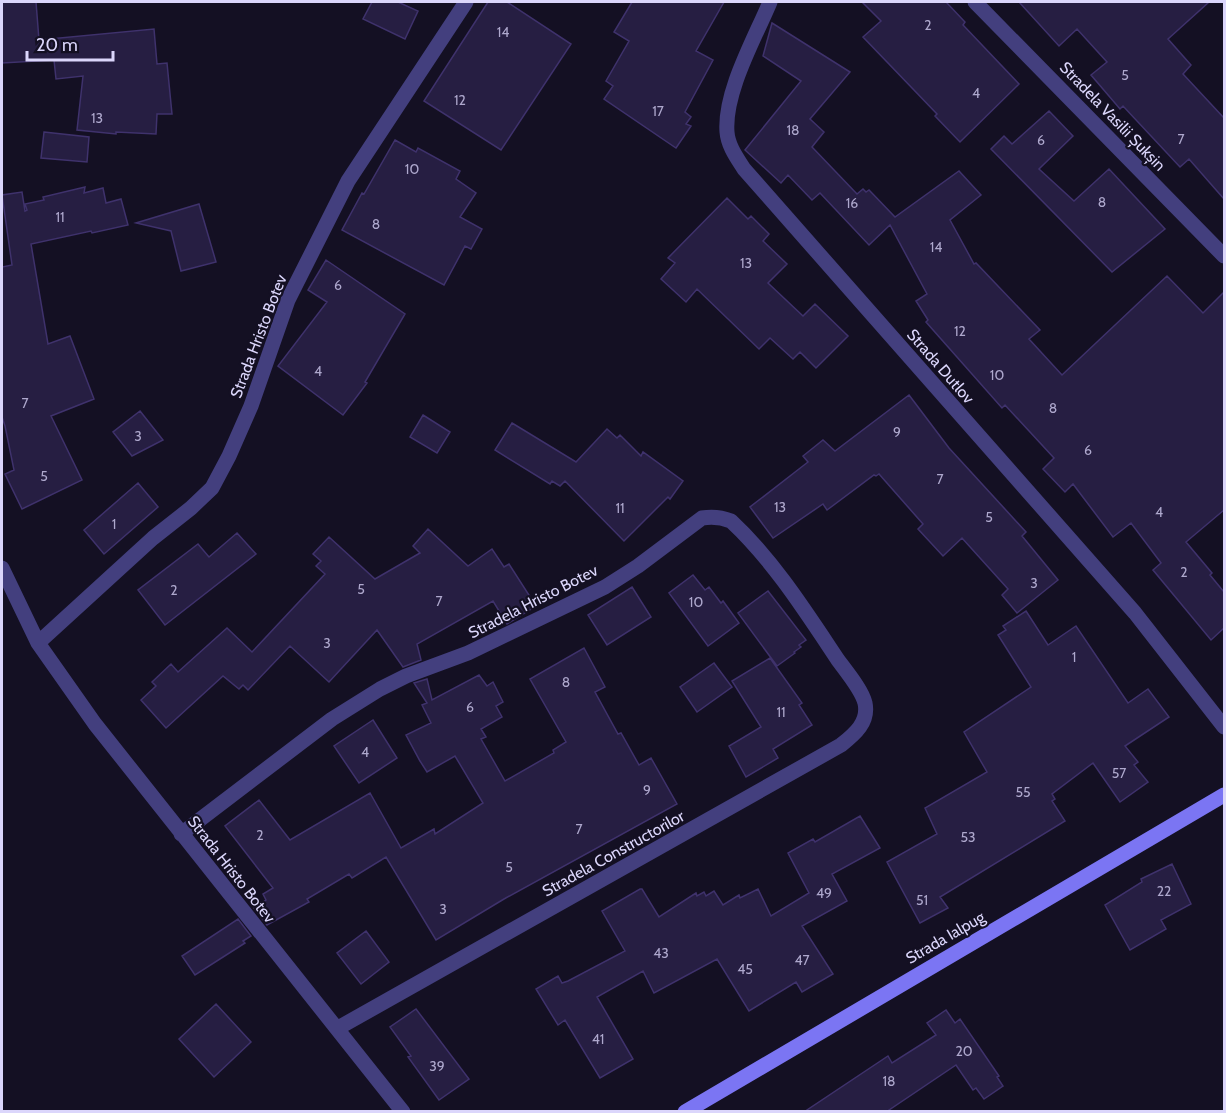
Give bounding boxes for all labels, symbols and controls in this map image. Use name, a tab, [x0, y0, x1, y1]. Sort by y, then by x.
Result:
house number: 2	[924, 16, 932, 34]
house number: 14	[497, 23, 509, 41]
scale bar	[27, 24, 112, 62]
text: 20 m	[36, 34, 78, 56]
street label: Stradela Vasilii Șukșin	[1055, 58, 1170, 175]
house number: 5	[1121, 66, 1129, 84]
house number: 4	[972, 84, 980, 102]
house number: 12	[454, 91, 466, 109]
house number: 17	[652, 102, 664, 120]
house number: 13	[91, 109, 103, 127]
house number: 18	[786, 121, 800, 139]
house number: 7	[1177, 130, 1185, 148]
house number: 6	[1037, 131, 1045, 149]
house number: 10	[405, 160, 419, 178]
house number: 8	[1098, 193, 1106, 211]
house number: 16	[846, 194, 858, 212]
house number: 11	[55, 208, 65, 226]
house number: 8	[372, 215, 380, 233]
house number: 14	[930, 238, 942, 256]
house number: 13	[740, 254, 752, 272]
street label: Strada Hristo Botev	[226, 272, 291, 401]
house number: 6	[334, 276, 342, 294]
house number: 12	[954, 322, 966, 340]
street label: Strada Dutlov	[903, 325, 978, 408]
house number: 4	[314, 362, 322, 380]
house number: 10	[990, 366, 1004, 384]
house number: 7	[21, 394, 29, 412]
house number: 8	[1049, 399, 1057, 417]
house number: 9	[893, 423, 901, 441]
house number: 3	[134, 427, 142, 445]
house number: 6	[1084, 441, 1092, 459]
house number: 5	[40, 467, 48, 485]
house number: 7	[936, 470, 944, 488]
house number: 13	[774, 498, 786, 516]
house number: 11	[615, 499, 625, 517]
house number: 4	[1155, 503, 1163, 521]
house number: 5	[985, 508, 993, 526]
house number: 1	[112, 515, 116, 533]
street label: Stradela Hristo Botev	[465, 561, 601, 642]
house number: 2	[1180, 563, 1188, 581]
house number: 3	[1030, 574, 1038, 592]
house number: 5	[357, 580, 365, 598]
house number: 2	[170, 581, 178, 599]
house number: 7	[435, 592, 443, 610]
house number: 10	[689, 593, 703, 611]
house number: 3	[323, 634, 331, 652]
house number: 1	[1072, 648, 1076, 666]
house number: 8	[562, 673, 570, 691]
house number: 6	[466, 698, 474, 716]
house number: 11	[776, 703, 786, 721]
house number: 4	[361, 743, 369, 761]
house number: 57	[1112, 764, 1126, 782]
house number: 9	[643, 781, 651, 799]
house number: 55	[1015, 783, 1031, 801]
street label: Stradela Constructorilor	[539, 806, 688, 900]
street label: Strada Hristo Botev	[184, 812, 279, 927]
house number: 7	[575, 820, 583, 838]
house number: 2	[256, 826, 264, 844]
house number: 53	[960, 828, 976, 846]
house number: 5	[505, 858, 513, 876]
house number: 22	[1157, 882, 1171, 900]
house number: 49	[816, 884, 832, 902]
house number: 51	[916, 891, 928, 909]
house number: 3	[439, 900, 447, 918]
street label: Strada Ialpug	[902, 907, 989, 968]
house number: 43	[653, 944, 669, 962]
house number: 47	[794, 951, 810, 969]
house number: 45	[737, 960, 753, 978]
house number: 41	[592, 1030, 604, 1048]
house number: 20	[955, 1042, 973, 1060]
house number: 39	[429, 1057, 445, 1075]
house number: 18	[882, 1072, 896, 1090]

